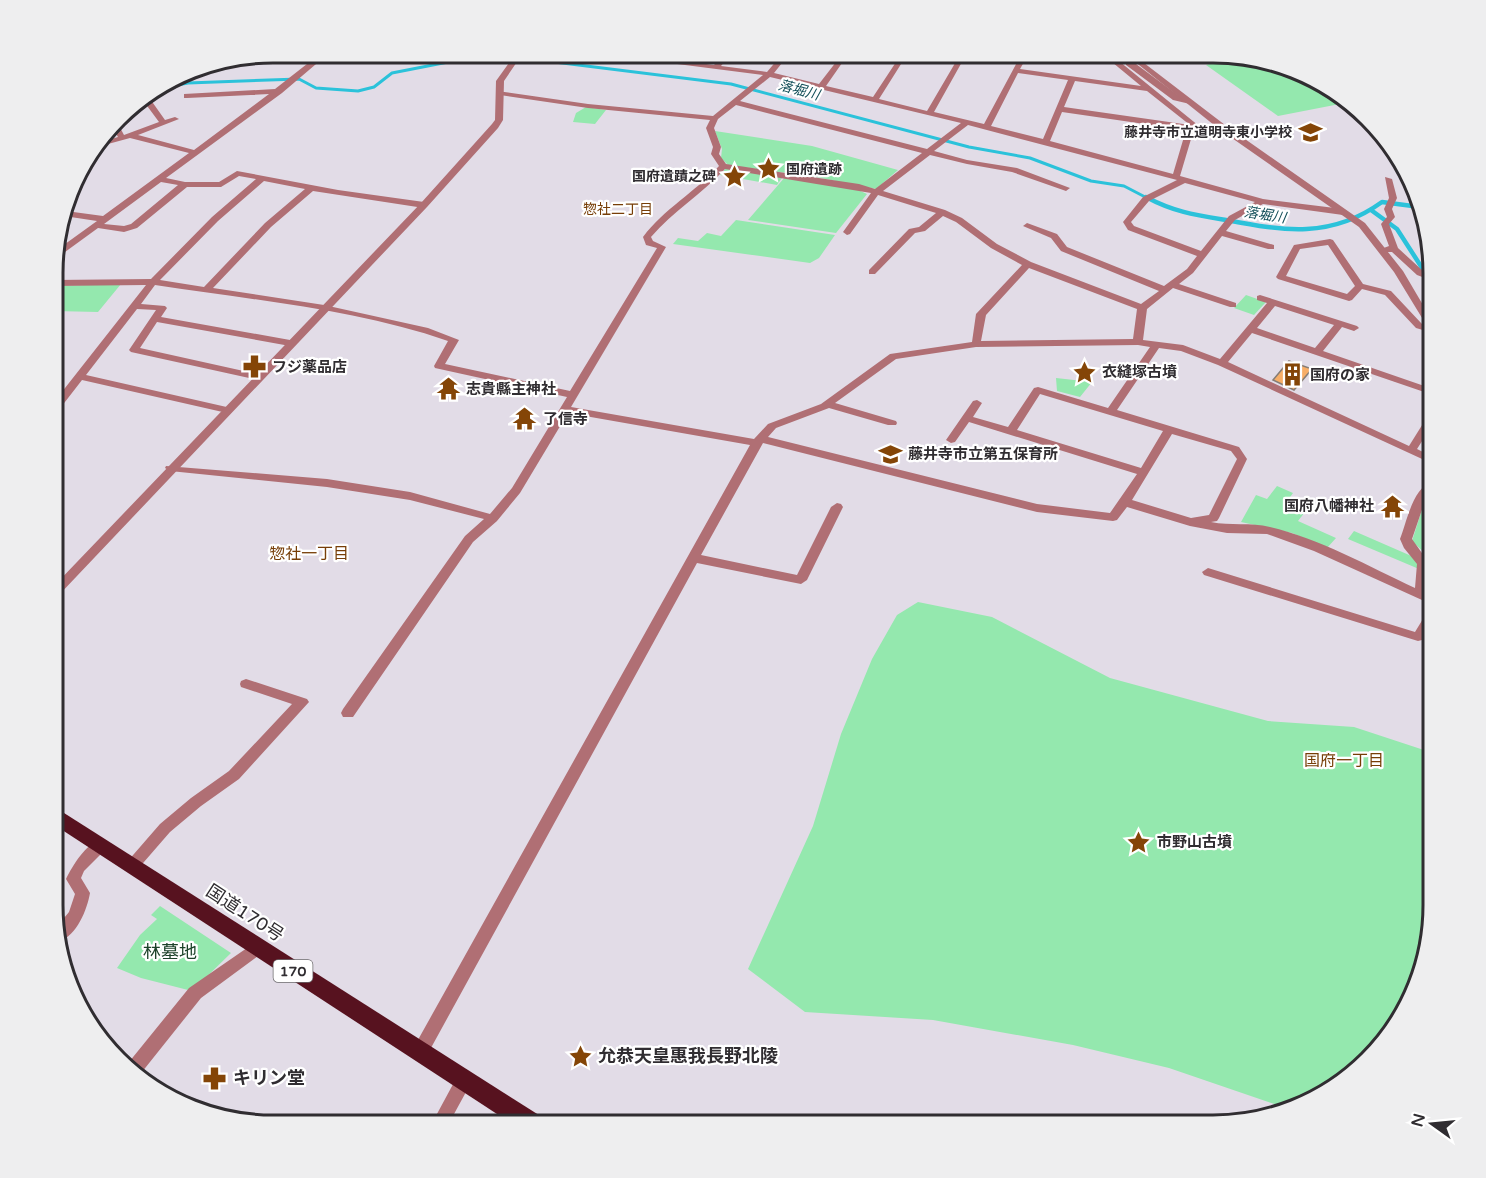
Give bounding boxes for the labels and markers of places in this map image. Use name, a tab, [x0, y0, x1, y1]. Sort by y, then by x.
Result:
school or university icon: 藤井寺市立道明寺東小学校	[1297, 119, 1323, 145]
place label: 藤井寺市立道明寺東小学校	[1124, 124, 1292, 141]
place icon: 国府遺跡	[755, 156, 781, 182]
place label: 国府遺跡	[786, 161, 842, 178]
place icon: 国府遺蹟之碑	[721, 163, 747, 189]
place label: 国府遺蹟之碑	[632, 168, 716, 185]
pharmacy icon: フジ薬品店	[241, 354, 267, 380]
place label: フジ薬品店	[272, 358, 347, 376]
place icon: 衣縫塚古墳	[1071, 359, 1097, 385]
building icon: 国府の家	[1279, 362, 1305, 388]
place label: 衣縫塚古墳	[1102, 363, 1177, 381]
place label: 国府の家	[1310, 366, 1370, 384]
temple icon: 志貴縣主神社	[435, 376, 461, 402]
place label: 志貴縣主神社	[466, 380, 556, 398]
temple icon: 了信寺	[512, 406, 538, 432]
place label: 了信寺	[543, 410, 588, 428]
school or university icon: 藤井寺市立第五保育所	[877, 441, 903, 467]
place label: 藤井寺市立第五保育所	[908, 445, 1058, 463]
temple icon: 国府八幡神社	[1379, 493, 1405, 519]
place label: 国府八幡神社	[1284, 497, 1374, 515]
place icon: 市野山古墳	[1126, 829, 1152, 855]
place label: 市野山古墳	[1157, 833, 1232, 851]
place icon: 允恭天皇惠我長野北陵	[567, 1043, 593, 1069]
place label: 允恭天皇惠我長野北陵	[598, 1045, 778, 1067]
pharmacy icon: キリン堂	[202, 1065, 228, 1091]
place label: キリン堂	[233, 1067, 305, 1089]

